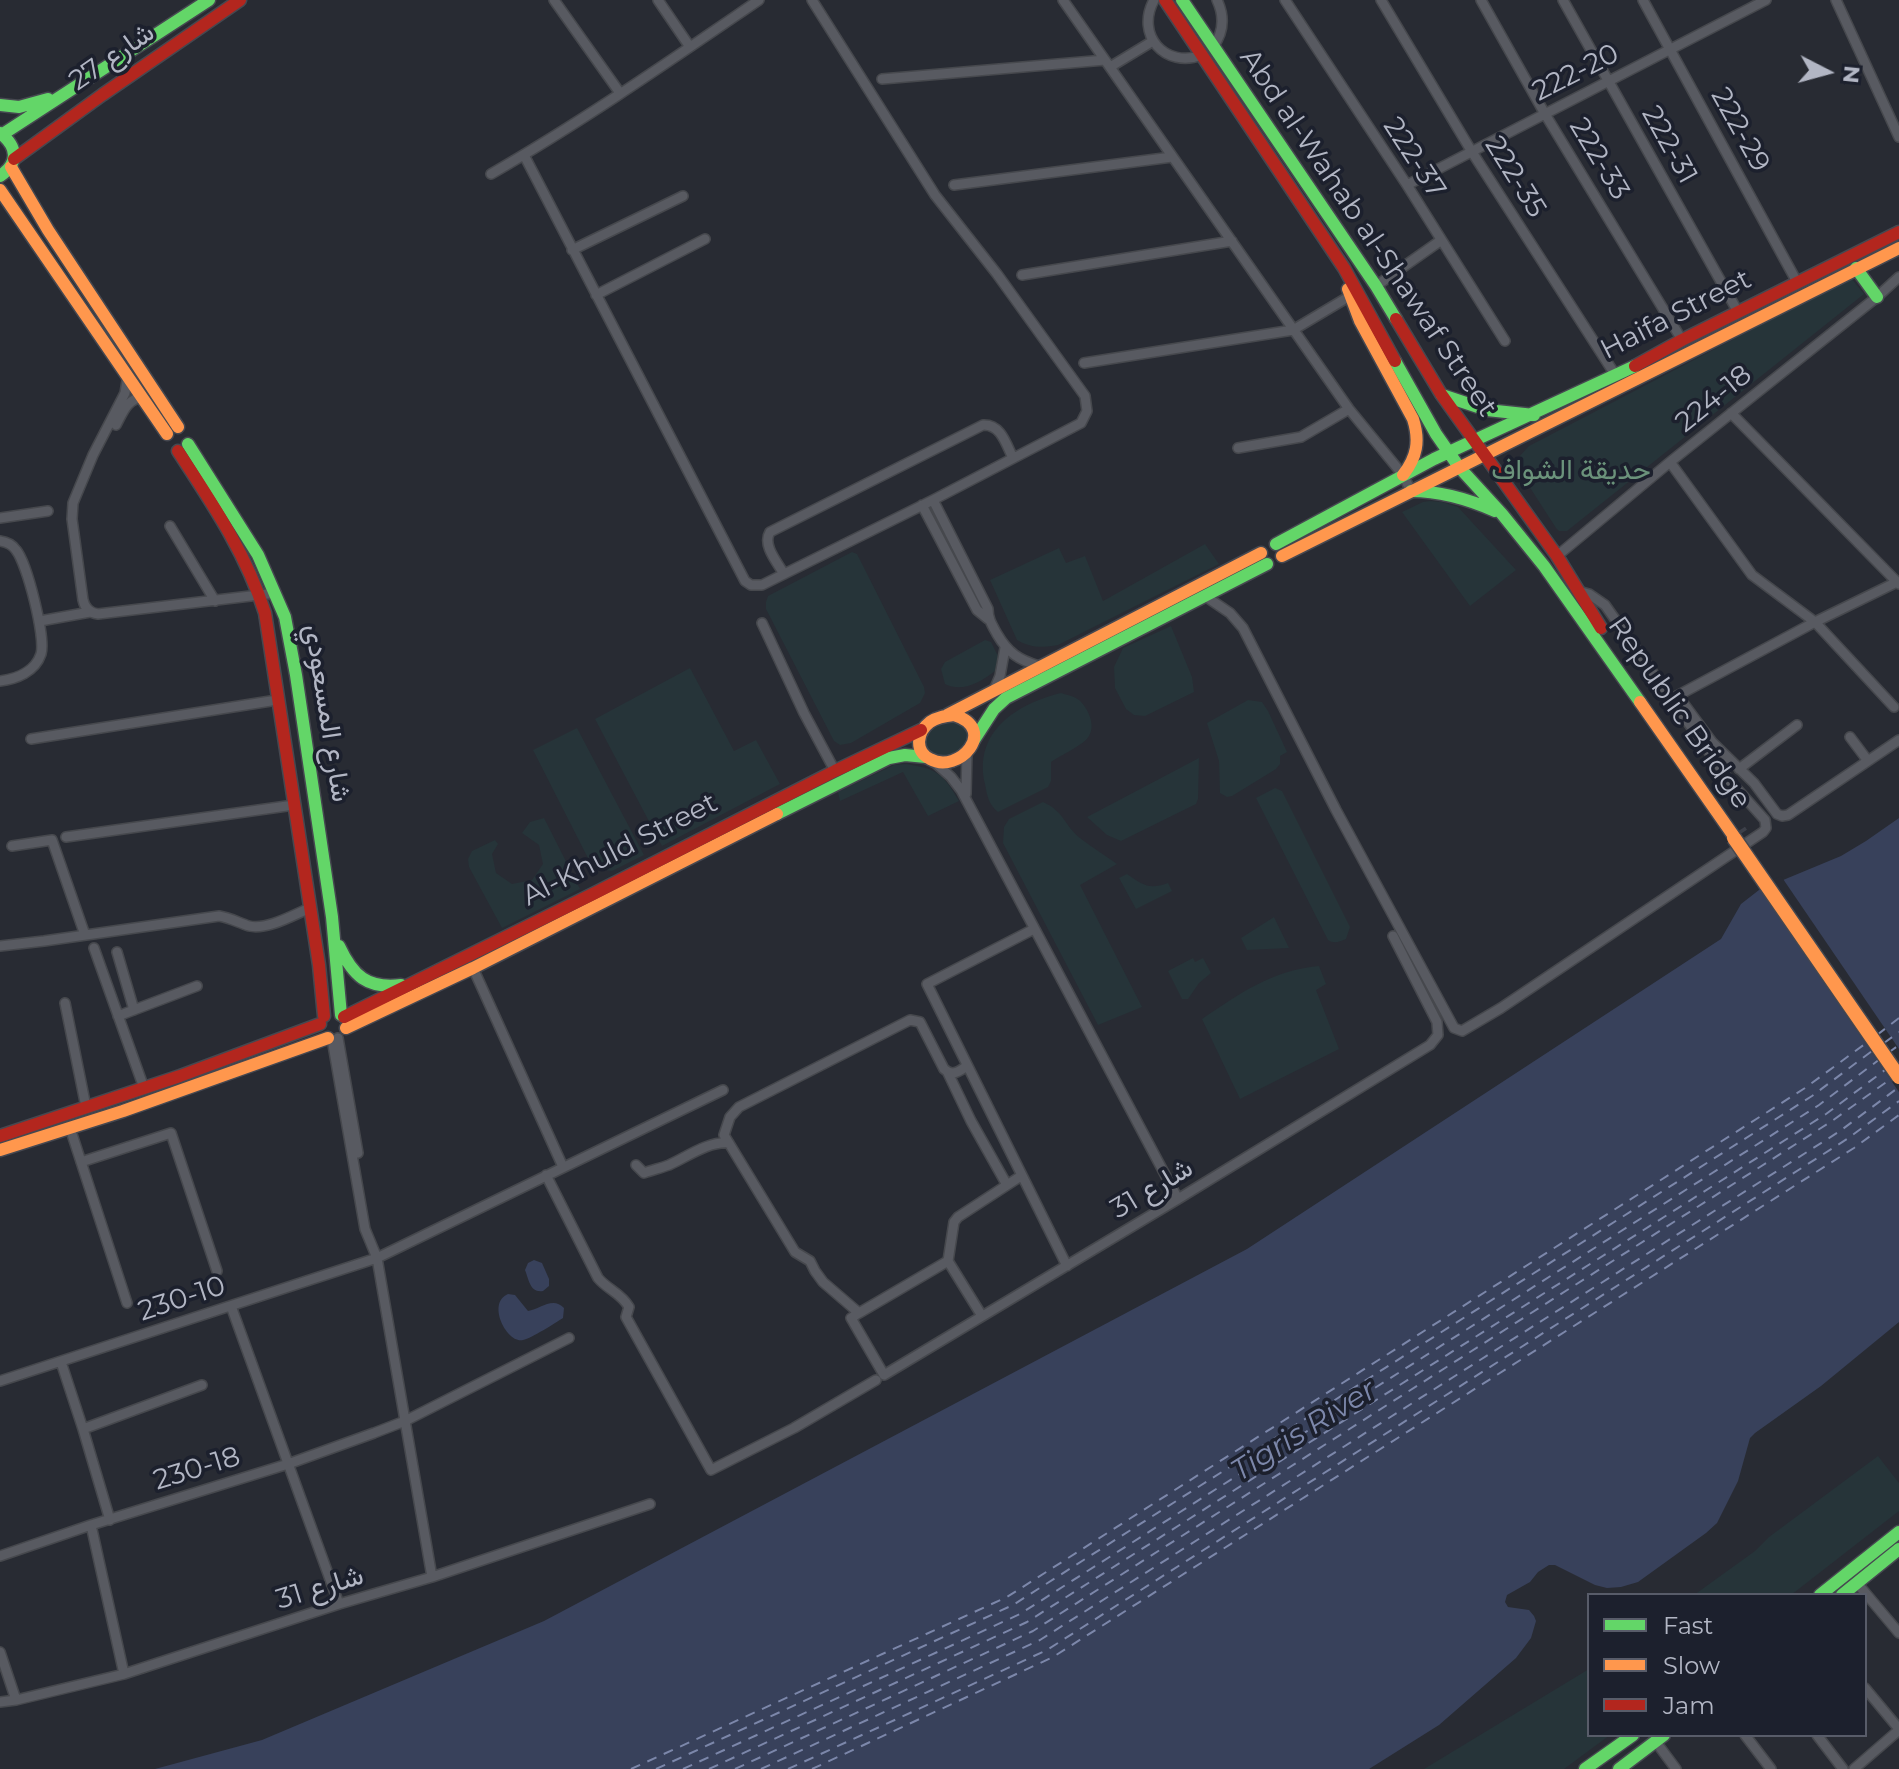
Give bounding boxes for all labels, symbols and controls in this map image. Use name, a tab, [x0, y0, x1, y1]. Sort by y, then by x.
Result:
street label: شارع 27	[63, 16, 161, 98]
north arrow	[1787, 32, 1867, 112]
street label: 222-20	[1527, 37, 1625, 109]
street label: Abd al-Wahab al-Shawaf Street	[1232, 43, 1504, 423]
text: N	[1837, 64, 1866, 85]
street label: 222-29	[1703, 82, 1777, 178]
street label: 222-31	[1634, 100, 1704, 190]
street label: 222-37	[1376, 111, 1452, 205]
street label: 222-33	[1562, 112, 1636, 206]
street label: 222-35	[1477, 130, 1553, 224]
street label: Haifa Street	[1595, 263, 1757, 367]
street label: 224-18	[1669, 358, 1759, 440]
park label: حديقة الشواف	[1491, 454, 1651, 488]
street label: Republic Bridge	[1600, 610, 1758, 816]
street label: شارع المسعودي	[296, 622, 358, 804]
street label: Al-Khuld Street	[517, 786, 723, 914]
street label: شارع 31	[1105, 1152, 1199, 1226]
street label: 230-10	[134, 1269, 230, 1329]
water label: Tigris River	[1225, 1372, 1383, 1490]
street label: 230-18	[150, 1440, 244, 1498]
street label: شارع 31	[272, 1559, 368, 1617]
legend	[1587, 1593, 1867, 1737]
text: Fast	[1663, 1611, 1713, 1640]
text: Slow	[1663, 1651, 1720, 1680]
text: Jam	[1663, 1691, 1715, 1720]

